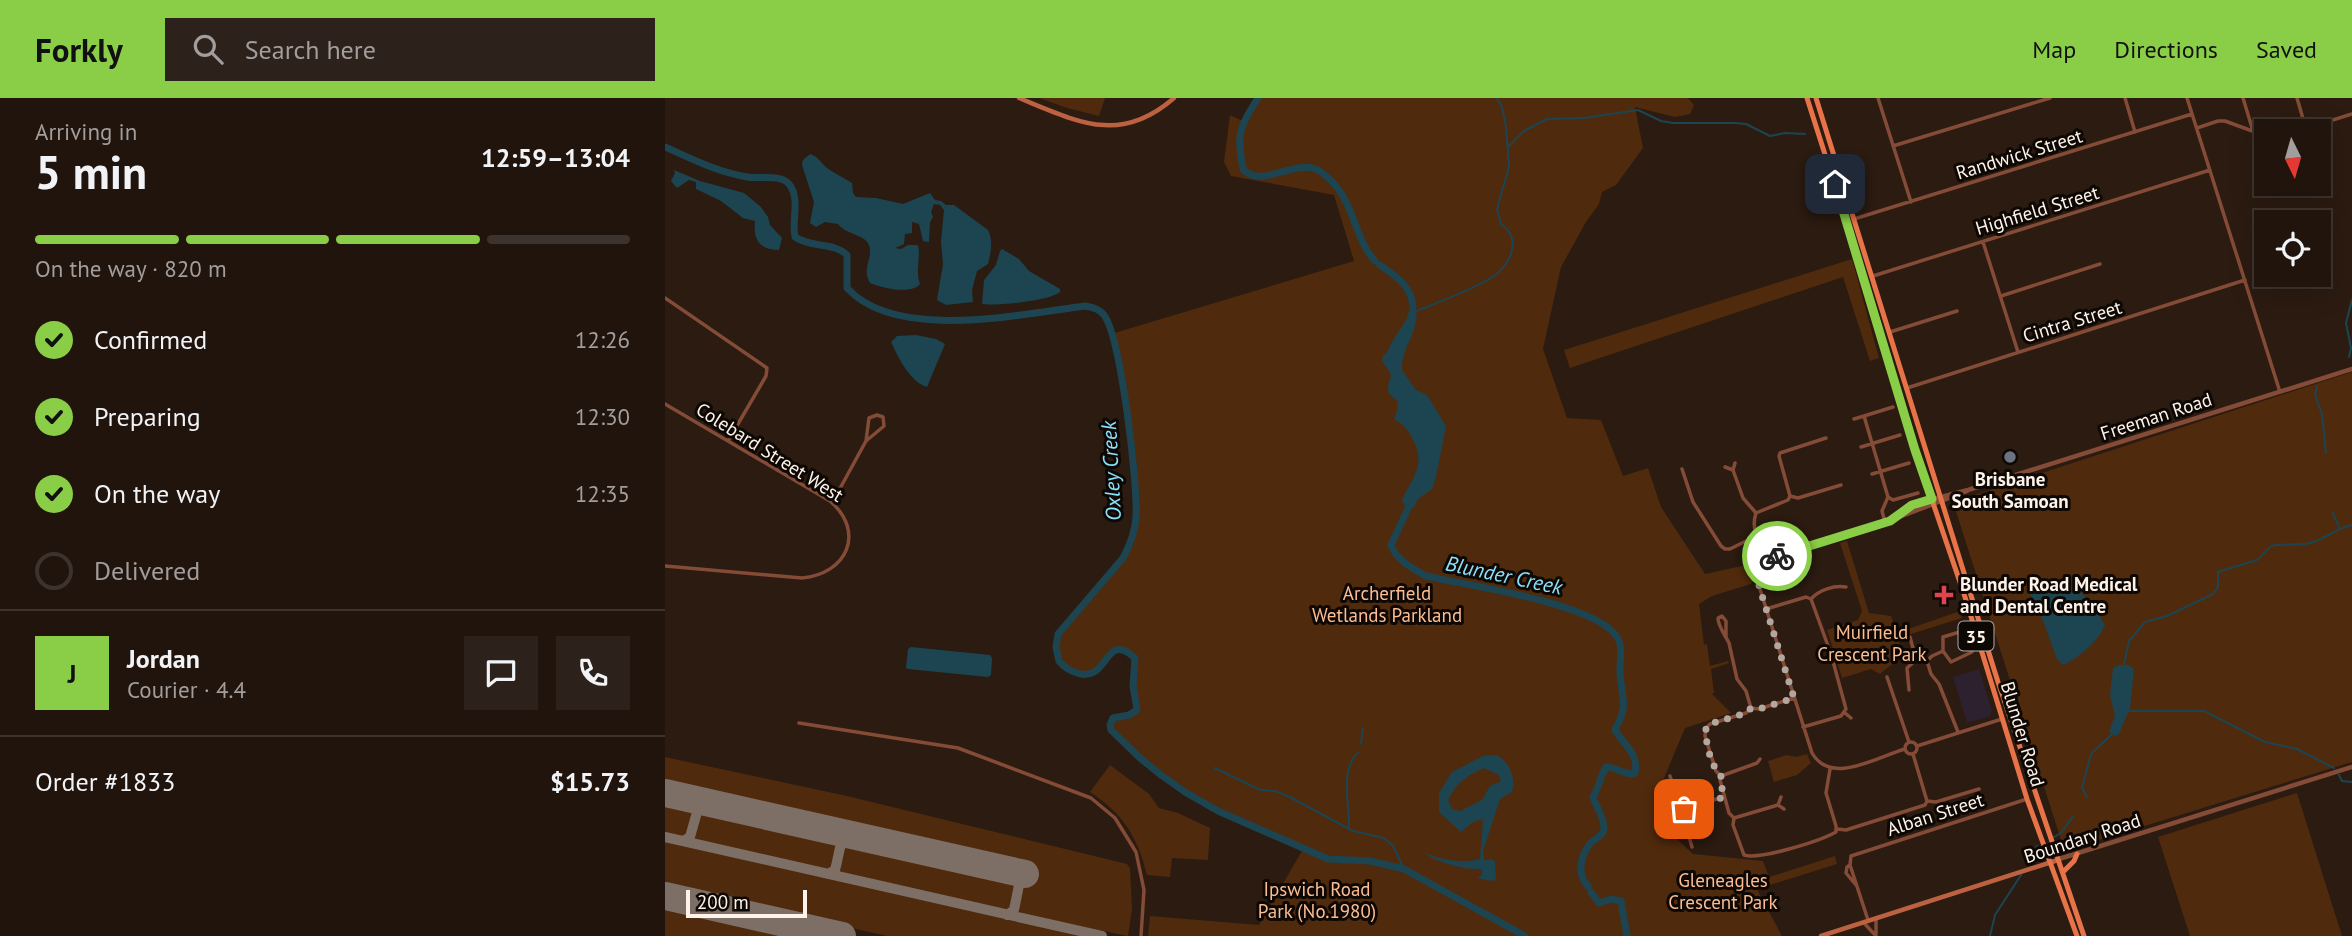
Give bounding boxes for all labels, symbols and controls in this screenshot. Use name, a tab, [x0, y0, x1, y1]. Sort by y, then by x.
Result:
search box	[165, 18, 655, 81]
text: Forkly	[35, 28, 123, 71]
icon: search	[189, 30, 227, 68]
text: Search here	[245, 33, 376, 66]
text: Map	[2032, 34, 2076, 65]
text: Directions	[2114, 34, 2218, 65]
text: Saved	[2256, 34, 2317, 65]
text: Arriving in	[35, 117, 137, 146]
north arrow	[2254, 119, 2331, 196]
map controls	[2254, 119, 2331, 287]
street label: Randwick Street	[1953, 123, 2086, 185]
text: 12:59–13:04	[481, 141, 630, 174]
text: 5 min	[35, 142, 147, 202]
pin	[1805, 154, 1865, 214]
icon: home	[1816, 165, 1854, 203]
street label: Highfield Street	[1972, 180, 2102, 240]
button: locate	[2254, 210, 2331, 287]
text: On the way · 820 m	[35, 254, 227, 283]
street label: Cintra Street	[2020, 294, 2125, 347]
icon: check	[35, 321, 73, 359]
text: Confirmed	[94, 323, 207, 356]
text: 12:26	[575, 325, 630, 354]
street label: Freeman Road	[2097, 387, 2215, 445]
street label: Colebard Street West	[692, 397, 849, 507]
icon: check	[35, 398, 73, 436]
text: Preparing	[94, 400, 201, 433]
text: 12:30	[575, 402, 630, 431]
water label: Oxley Creek	[1095, 419, 1127, 522]
marker: Brisbane South Samoan	[2002, 449, 2018, 465]
place label: Brisbane South Samoan	[1951, 467, 2069, 513]
icon: check	[35, 475, 73, 513]
text: On the way	[94, 477, 220, 510]
text: 12:35	[575, 479, 630, 508]
courier	[1742, 521, 1812, 591]
icon: bike	[1758, 537, 1796, 575]
water label: Blunder Creek	[1443, 549, 1566, 601]
text: Delivered	[94, 554, 200, 587]
place label: Blunder Road Medical and Dental Centre	[1960, 572, 2138, 618]
park label: Archerfield Wetlands Parkland	[1312, 581, 1462, 627]
marker: Blunder Road Medical and Dental Centre	[1934, 585, 1954, 605]
park label: Muirfield Crescent Park	[1817, 620, 1927, 666]
road number: 35	[1959, 622, 1993, 650]
button: chat	[464, 636, 538, 710]
button: phone	[556, 636, 630, 710]
text: Jordan	[127, 642, 200, 675]
text: J	[68, 657, 76, 690]
text: Courier · 4.4	[127, 675, 246, 704]
street label: Blunder Road	[1996, 678, 2050, 790]
text: Order #1833	[35, 765, 175, 798]
text: $15.73	[550, 765, 630, 798]
pin	[1654, 779, 1714, 839]
street label: Alban Street	[1884, 787, 1987, 841]
icon: bag	[1665, 790, 1703, 828]
street label: Boundary Road	[2021, 808, 2143, 868]
park label: Gleneagles Crescent Park	[1668, 868, 1778, 914]
park label: Ipswich Road Park (No.1980)	[1258, 877, 1376, 923]
scale bar	[686, 887, 807, 919]
text: 200 m	[697, 890, 749, 914]

